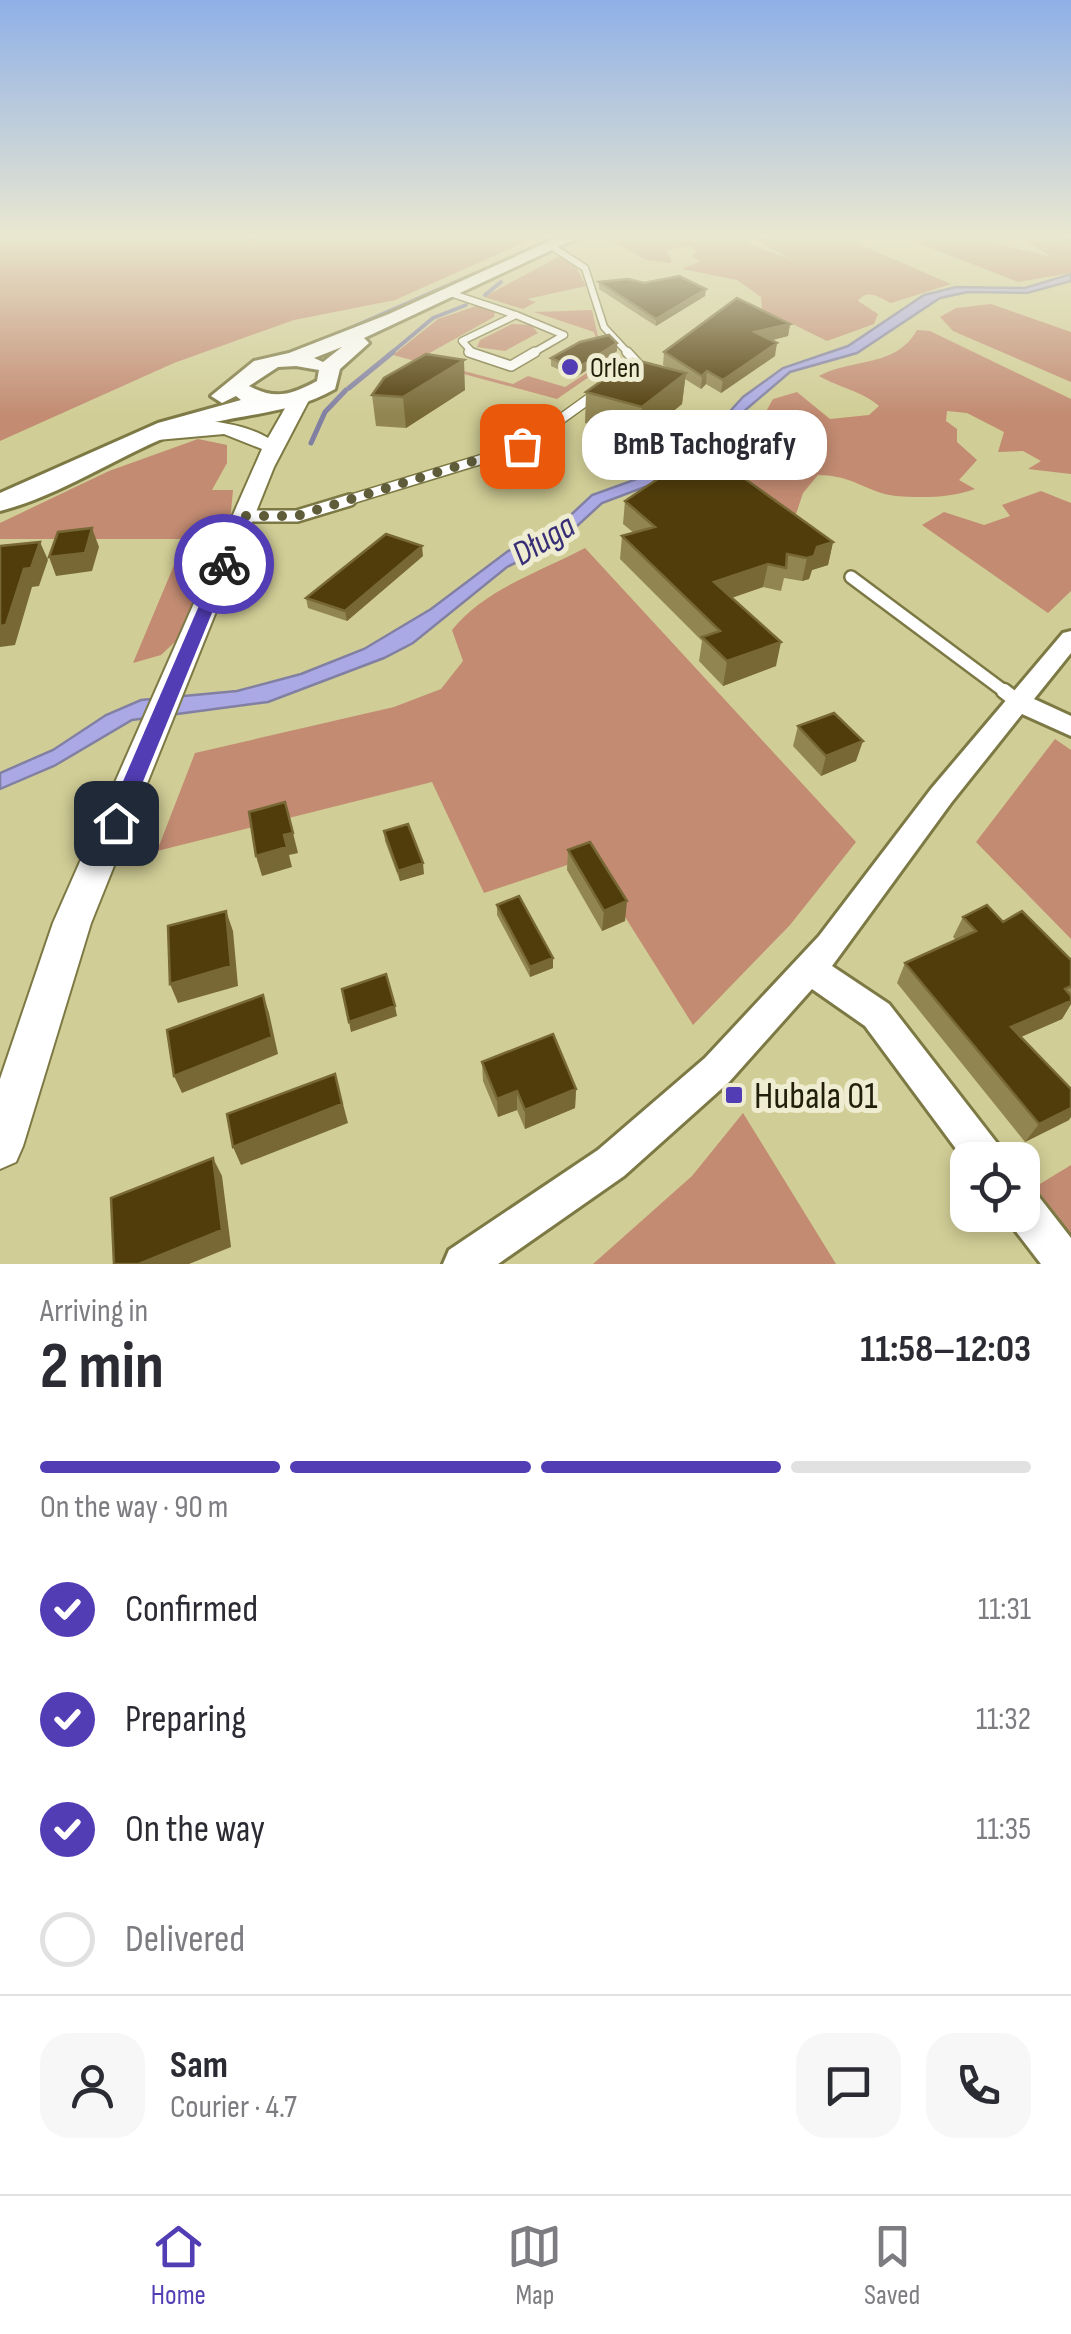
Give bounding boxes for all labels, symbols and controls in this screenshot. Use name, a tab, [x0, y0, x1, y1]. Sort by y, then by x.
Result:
place label: Orlen	[590, 352, 640, 385]
marker: Orlen	[559, 356, 581, 378]
pin	[480, 404, 565, 489]
callout: BmB Tachografy	[582, 411, 827, 481]
icon: bag	[495, 419, 550, 474]
text: BmB Tachografy	[613, 425, 796, 464]
water label: Długa	[504, 505, 583, 576]
courier	[174, 514, 274, 614]
icon: bike	[197, 537, 252, 592]
pin	[74, 781, 159, 866]
icon: home	[89, 796, 144, 851]
place label: Hubala 01	[754, 1074, 878, 1119]
marker: Hubala 01	[723, 1084, 745, 1106]
map controls	[950, 1142, 1040, 1232]
button: locate	[950, 1142, 1040, 1232]
text: Arriving in	[40, 1292, 148, 1331]
text: 11:58–12:03	[860, 1327, 1031, 1372]
text: 2 min	[40, 1329, 164, 1407]
text: On the way · 90 m	[40, 1488, 228, 1527]
icon: check	[40, 1582, 95, 1637]
text: Confirmed	[125, 1587, 258, 1632]
text: 11:31	[978, 1590, 1031, 1629]
icon: check	[40, 1692, 95, 1747]
text: Preparing	[125, 1697, 246, 1742]
text: 11:32	[976, 1700, 1031, 1739]
icon: check	[40, 1802, 95, 1857]
text: On the way	[125, 1807, 265, 1852]
text: 11:35	[976, 1810, 1031, 1849]
text: Delivered	[125, 1917, 245, 1962]
button: person	[40, 2033, 145, 2138]
button: chat	[796, 2033, 901, 2138]
button: phone	[926, 2033, 1031, 2138]
text: Sam	[170, 2043, 228, 2088]
text: Courier · 4.7	[170, 2088, 297, 2127]
tab: Home	[151, 2219, 206, 2312]
tab: Map	[507, 2219, 562, 2312]
tab: Saved	[864, 2219, 920, 2312]

